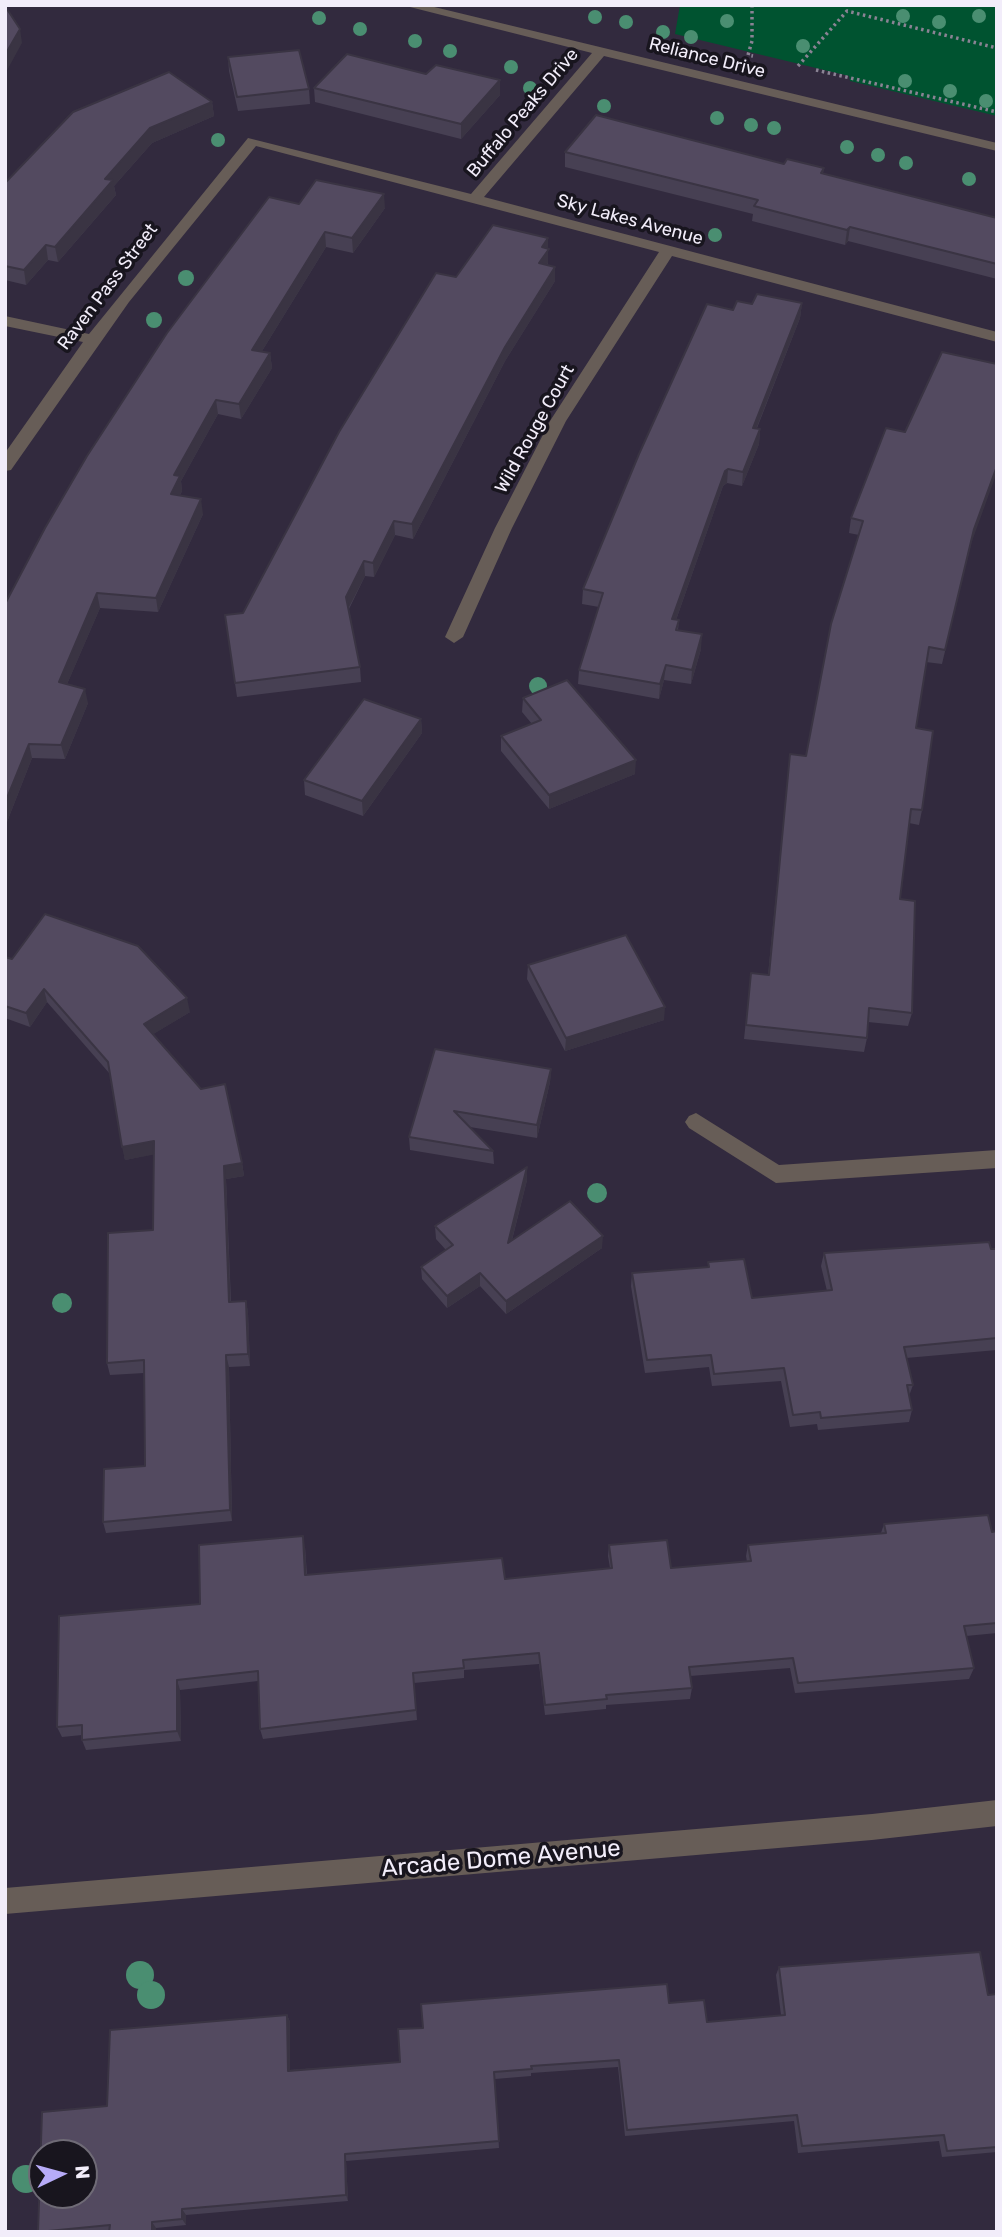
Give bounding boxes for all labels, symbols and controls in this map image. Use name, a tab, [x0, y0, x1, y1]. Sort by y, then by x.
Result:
street label: Reliance Drive	[647, 33, 767, 83]
street label: Buffalo Peaks Drive	[463, 44, 583, 182]
street label: Sky Lakes Avenue	[555, 190, 705, 250]
street label: Raven Pass Street	[53, 220, 163, 354]
street label: Wild Rouge Court	[491, 361, 579, 497]
street label: Arcade Dome Avenue	[380, 1834, 622, 1884]
north arrow	[28, 2139, 98, 2209]
text: N	[70, 2164, 94, 2180]

